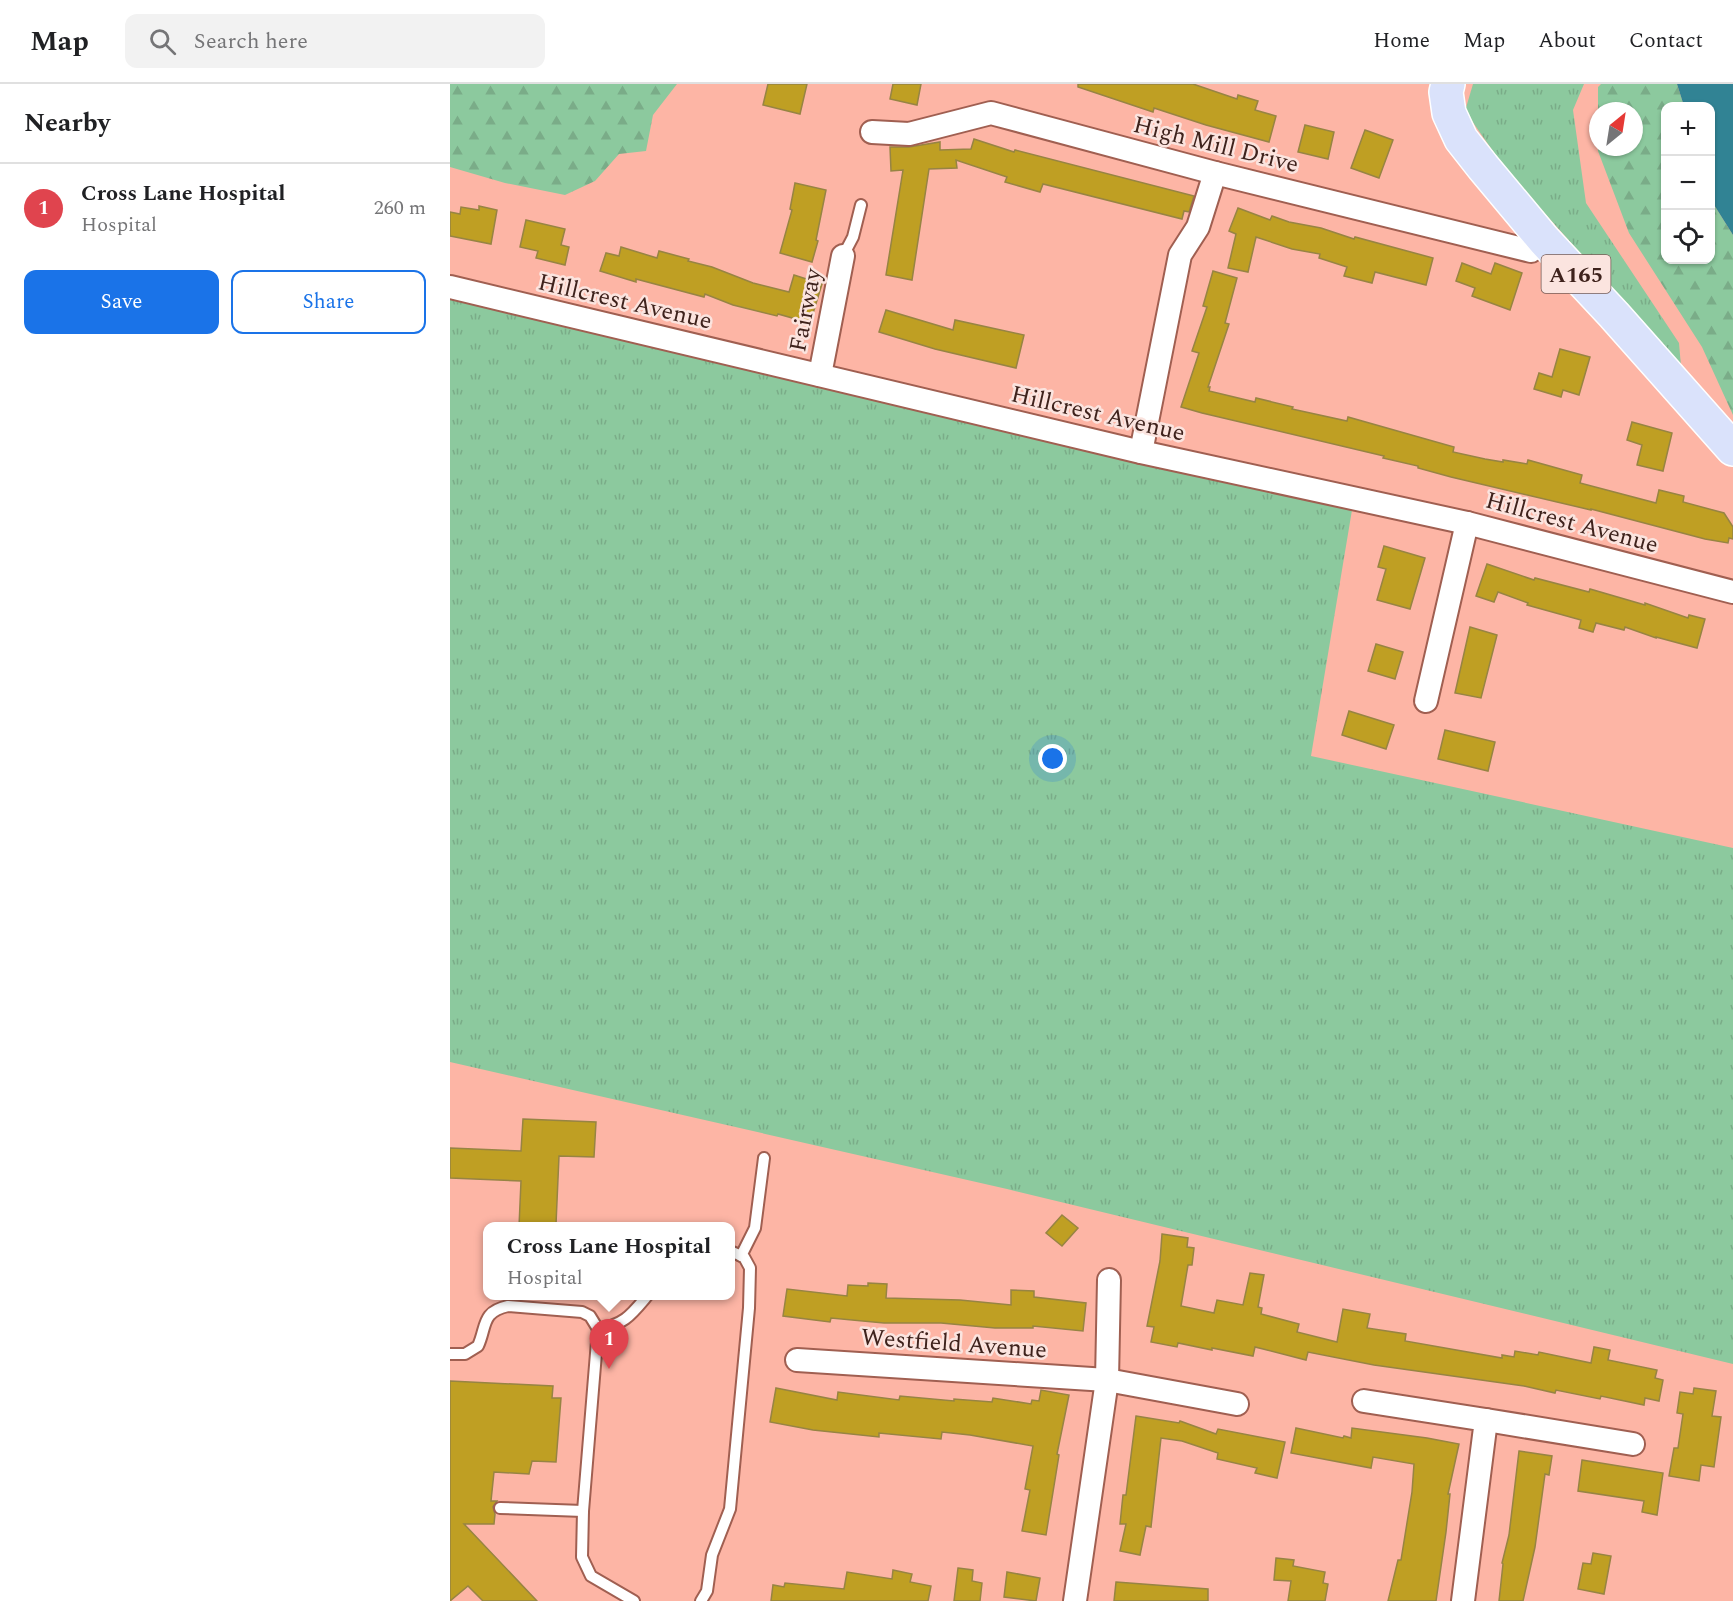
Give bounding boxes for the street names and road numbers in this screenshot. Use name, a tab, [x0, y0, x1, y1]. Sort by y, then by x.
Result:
street label: High Mill Drive	[1129, 107, 1302, 183]
road number: A165	[1542, 255, 1610, 293]
street label: Hillcrest Avenue	[534, 264, 715, 339]
street label: Fairway	[780, 264, 832, 355]
street label: Hillcrest Avenue	[1007, 376, 1188, 451]
street label: Hillcrest Avenue	[1481, 483, 1662, 563]
street label: Westfield Avenue	[860, 1320, 1048, 1368]

